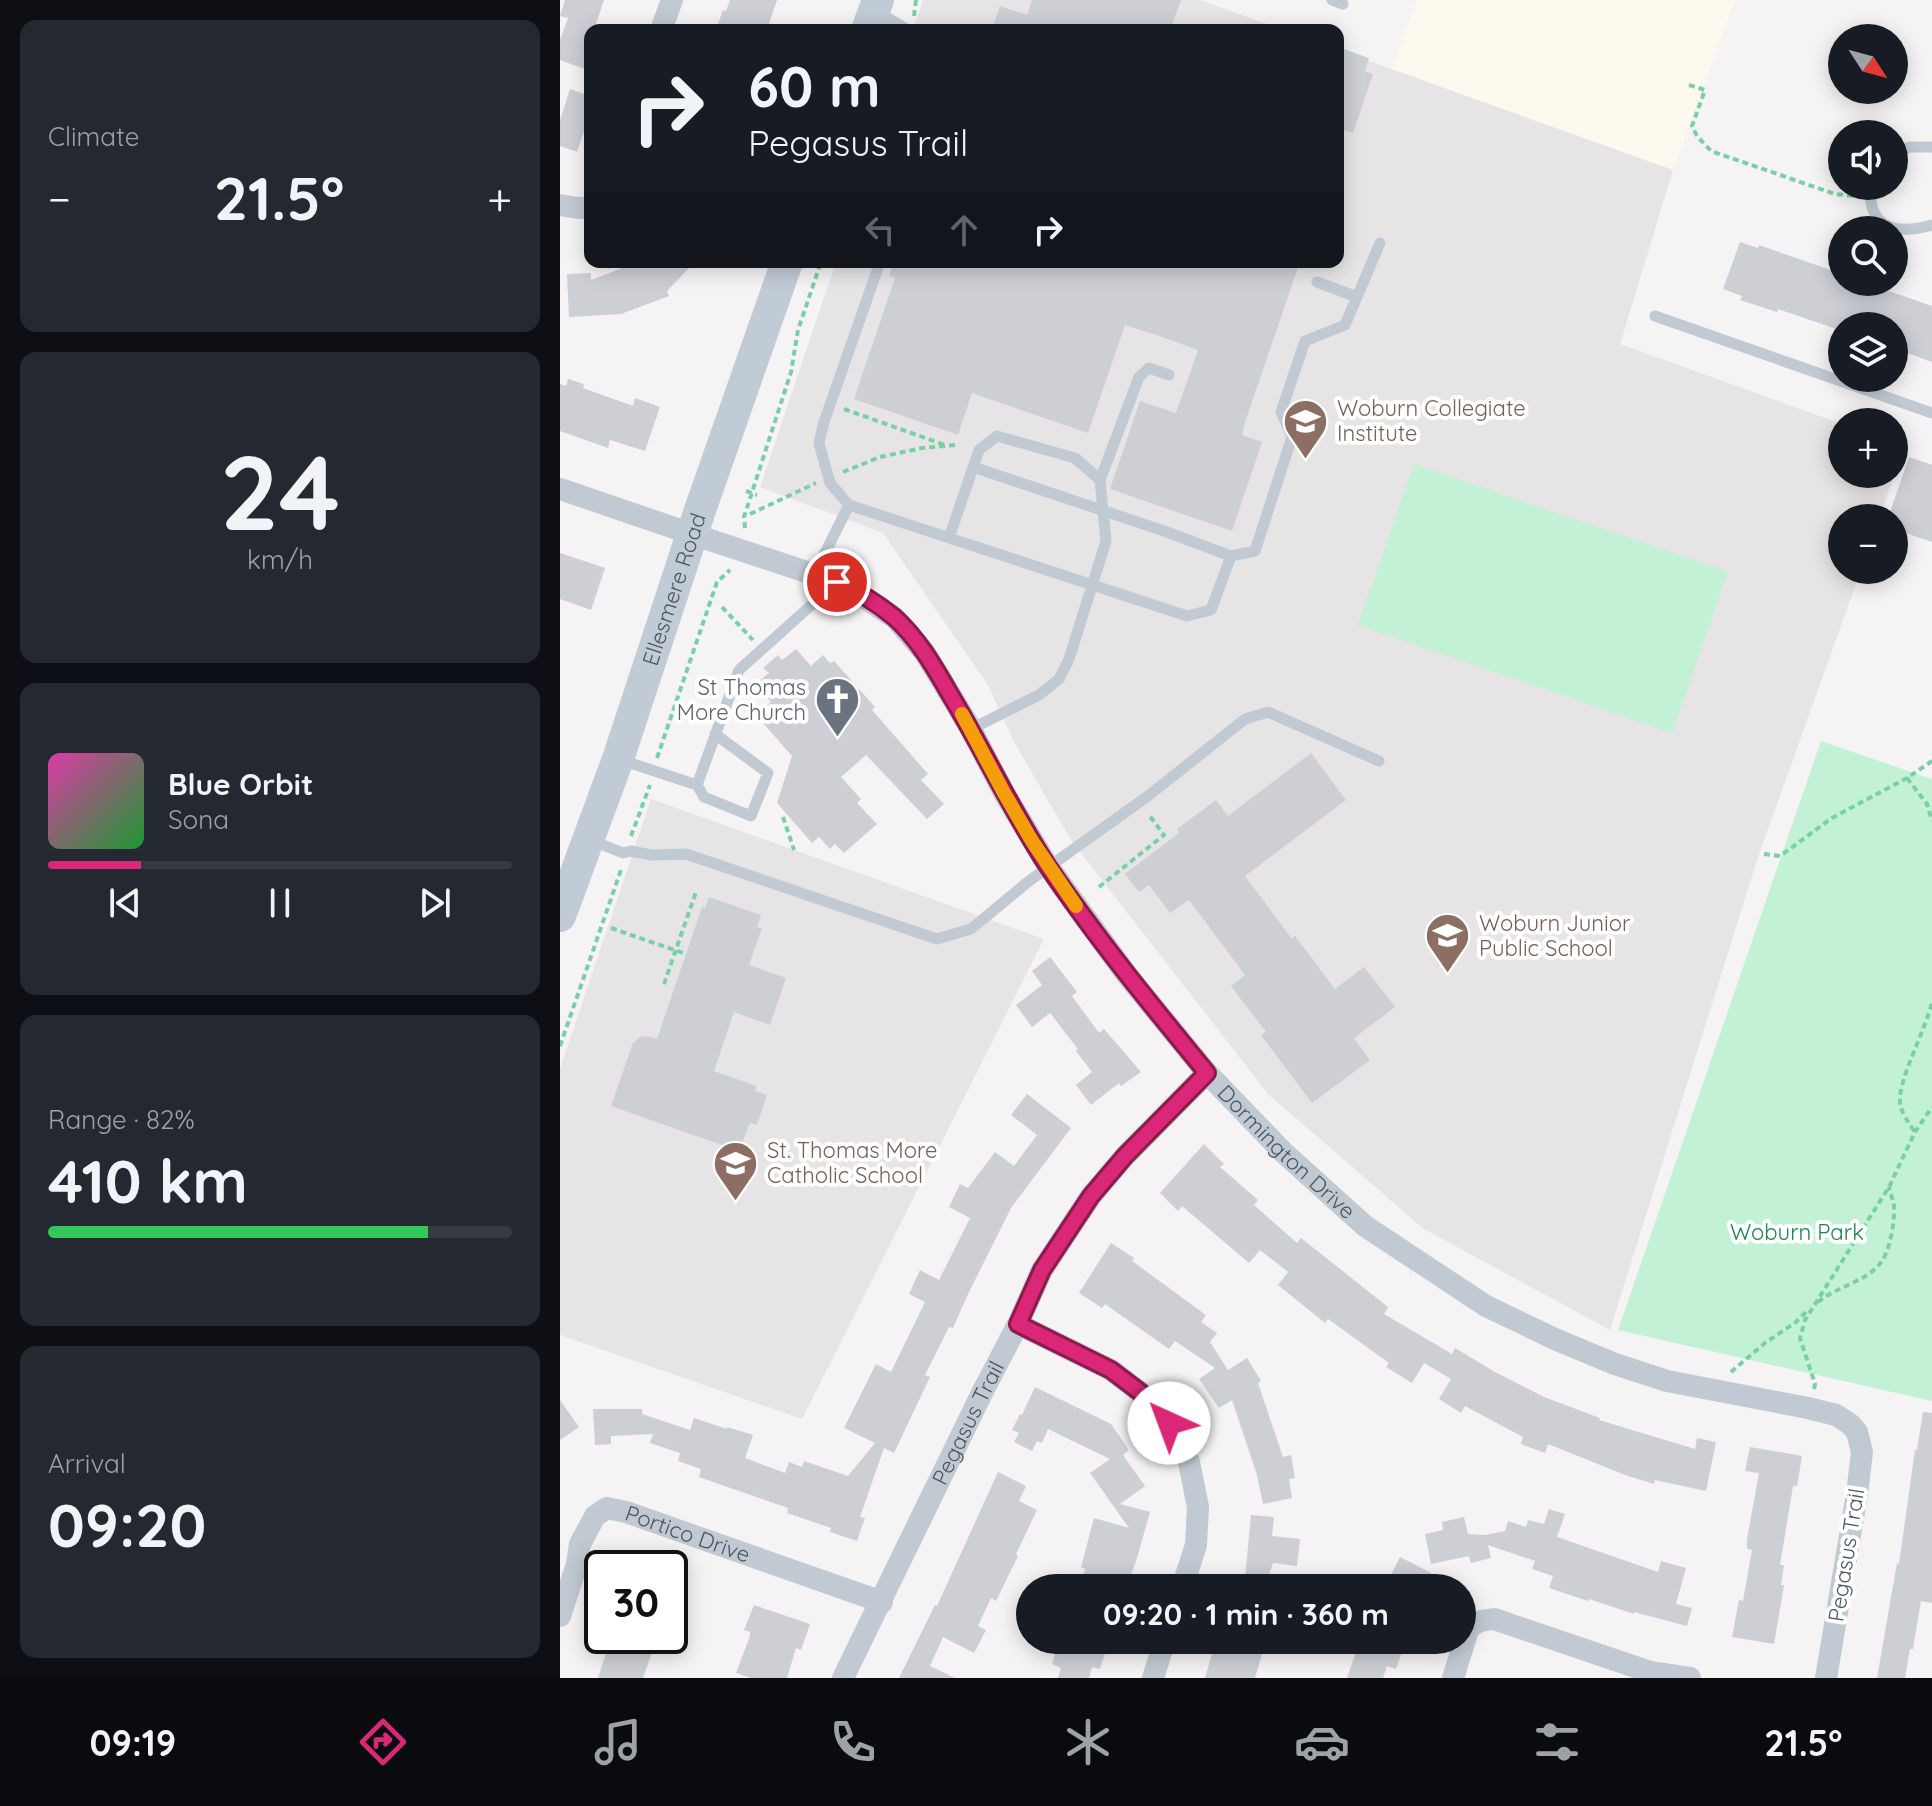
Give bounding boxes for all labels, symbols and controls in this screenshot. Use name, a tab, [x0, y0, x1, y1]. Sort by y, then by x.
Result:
north arrow	[1828, 24, 1908, 104]
map controls	[1828, 24, 1908, 584]
text: 60 m	[748, 51, 881, 121]
icon: right	[616, 56, 720, 160]
text: Climate	[48, 120, 139, 153]
text: Pegasus Trail	[748, 120, 968, 165]
button: sound	[1828, 120, 1908, 200]
text: 21.5°	[214, 160, 344, 235]
text: −	[48, 171, 71, 226]
text: +	[487, 171, 512, 226]
icon: left	[858, 208, 902, 252]
icon: ahead	[942, 208, 986, 252]
icon: right	[1026, 208, 1070, 252]
button: search	[1828, 216, 1908, 296]
button: layers	[1828, 312, 1908, 392]
place label: Woburn Collegiate Institute	[1337, 394, 1526, 447]
school or university icon: Woburn Collegiate Institute	[1282, 397, 1330, 460]
button: +	[1828, 408, 1908, 488]
text: 24	[220, 426, 340, 556]
button: −	[1828, 504, 1908, 584]
street label: Ellesmere Road	[636, 510, 712, 669]
text: km/h	[247, 543, 313, 576]
pin	[803, 548, 871, 616]
icon: arrive	[815, 560, 859, 604]
place label: St Thomas More Church	[677, 673, 806, 726]
church icon: St Thomas More Church	[813, 676, 861, 739]
text: Blue Orbit	[168, 765, 313, 803]
text: Sona	[168, 803, 229, 836]
icon: previous	[103, 881, 147, 925]
icon: pause	[258, 881, 302, 925]
icon: next	[413, 881, 457, 925]
place label: Woburn Junior Public School	[1479, 909, 1631, 962]
school or university icon: Woburn Junior Public School	[1424, 912, 1472, 975]
street label: Dormington Drive	[1212, 1079, 1362, 1225]
text: Range · 82%	[48, 1103, 195, 1136]
place label: St. Thomas More Catholic School	[767, 1136, 938, 1189]
school or university icon: St. Thomas More Catholic School	[712, 1139, 760, 1202]
text: 410 km	[48, 1143, 248, 1218]
park label: Woburn Park	[1730, 1218, 1864, 1246]
street label: Pegasus Trail	[925, 1356, 1010, 1489]
position arrow	[1127, 1381, 1211, 1465]
text: Arrival	[48, 1447, 126, 1480]
street label: Pegasus Trail	[1822, 1486, 1870, 1624]
text: 09:20	[48, 1487, 206, 1562]
street label: Portico Drive	[622, 1499, 754, 1569]
speed limit sign: 30	[584, 1550, 688, 1654]
text: 09:20 · 1 min · 360 m	[1103, 1595, 1389, 1633]
icon: directions	[355, 1714, 411, 1770]
icon: music	[590, 1714, 646, 1770]
icon: phone	[825, 1714, 881, 1770]
icon: climate	[1060, 1714, 1116, 1770]
icon: car	[1294, 1714, 1350, 1770]
icon: filters	[1529, 1714, 1585, 1770]
text: 09:19	[89, 1720, 176, 1765]
text: 21.5°	[1764, 1720, 1843, 1765]

